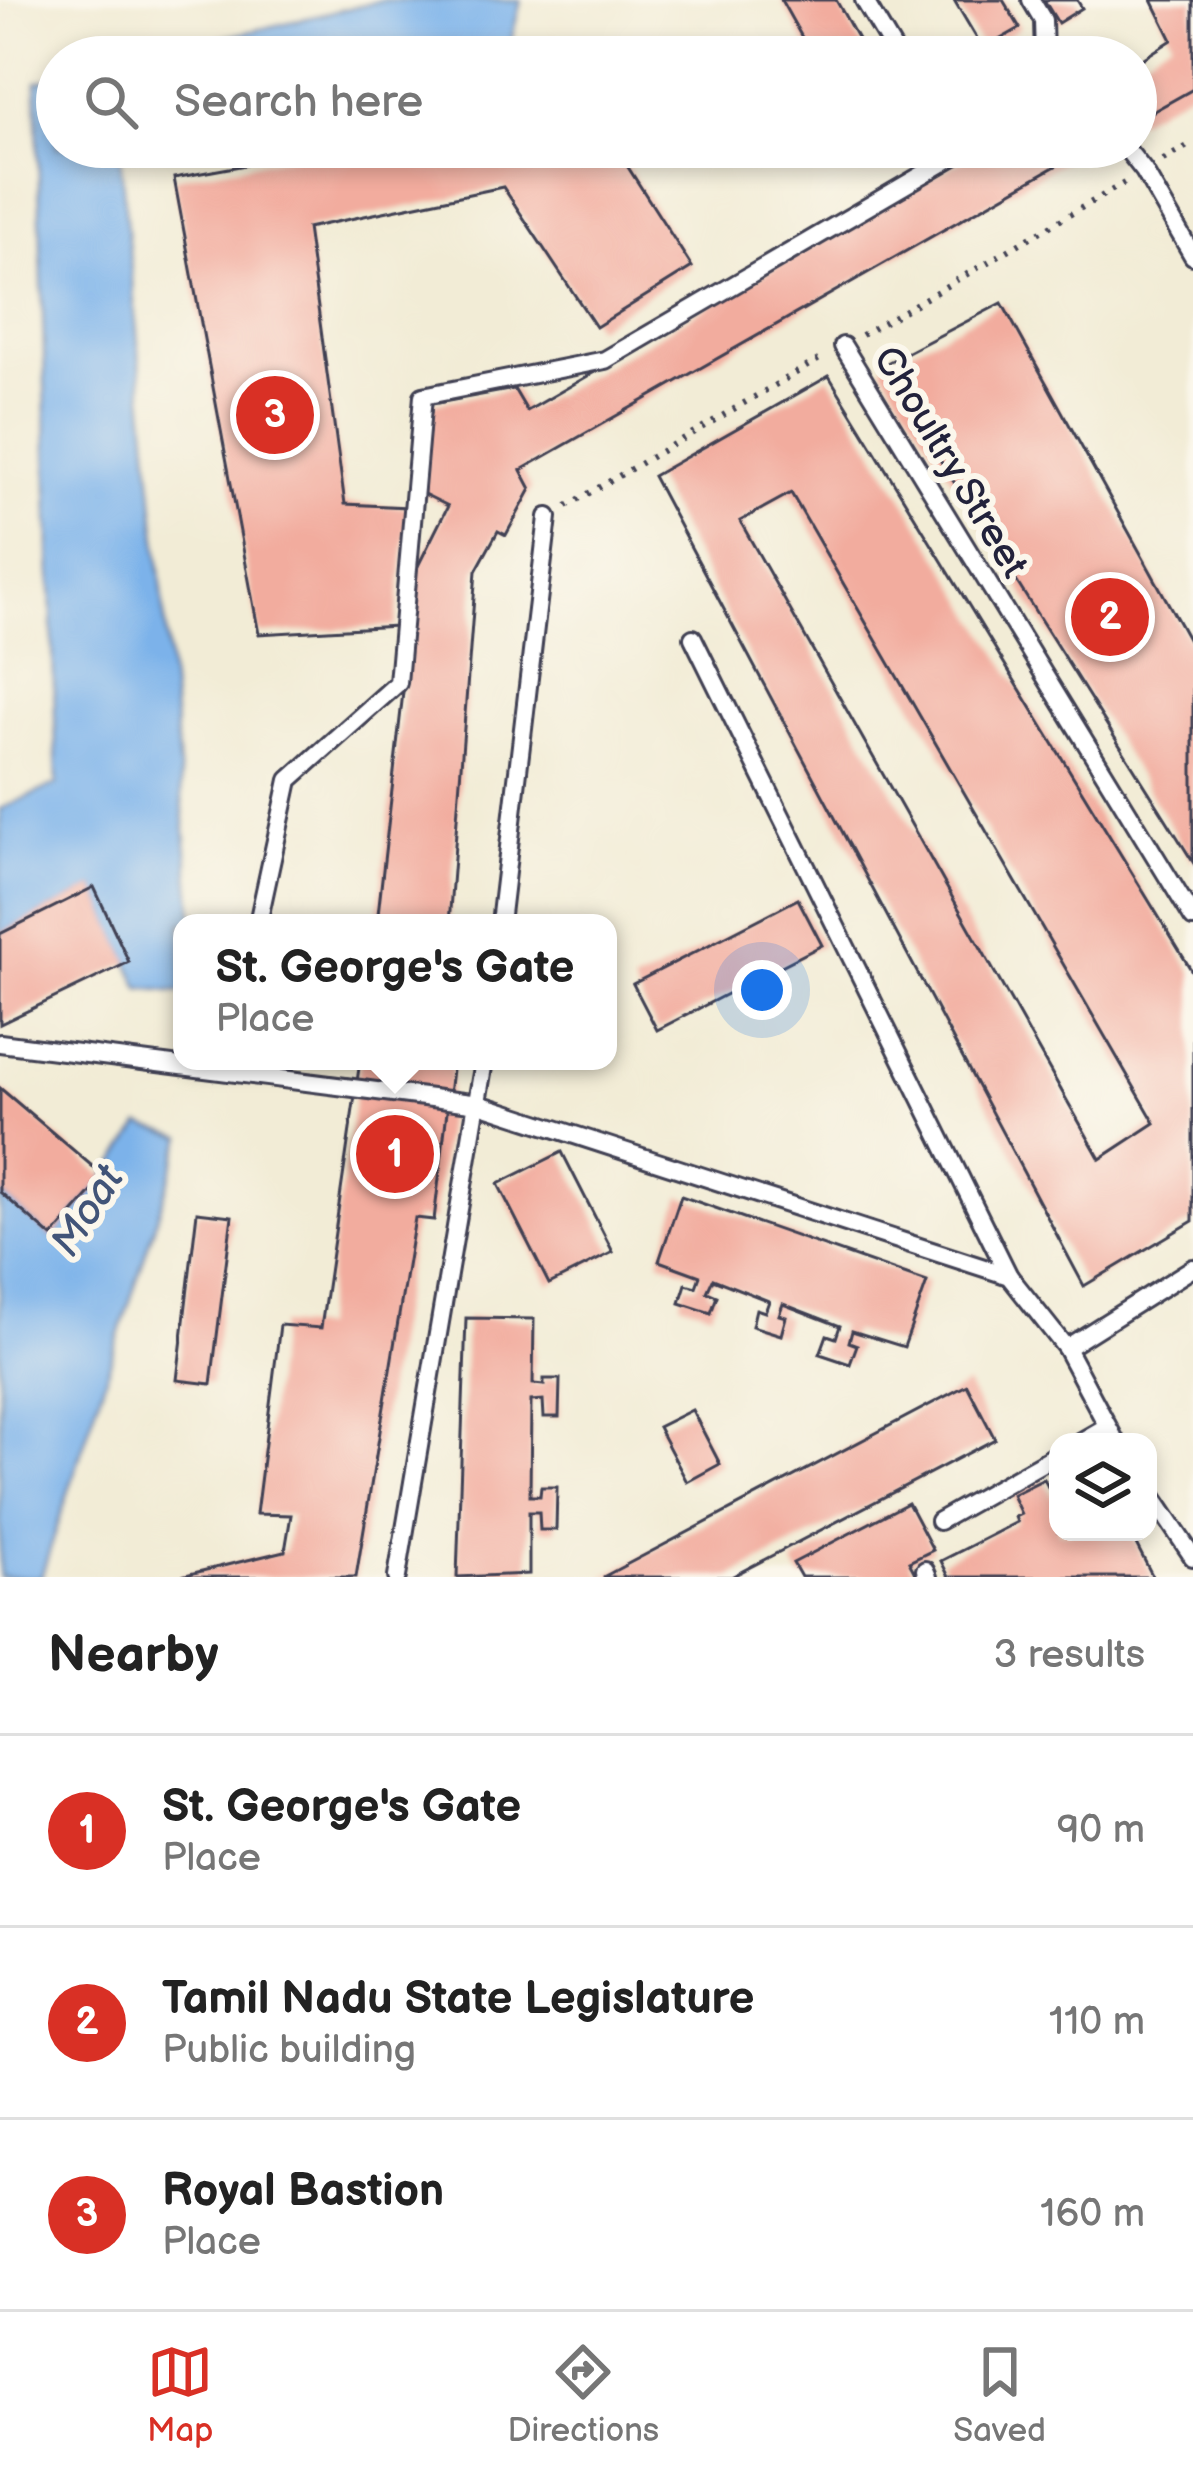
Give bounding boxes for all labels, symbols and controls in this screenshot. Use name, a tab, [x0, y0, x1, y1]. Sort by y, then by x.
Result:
search box	[36, 36, 1157, 168]
icon: search	[78, 69, 144, 135]
text: Search here	[174, 75, 423, 130]
street label: Choultry Street	[862, 338, 1037, 586]
pin: 3	[236, 370, 314, 460]
pin: 2	[1071, 572, 1149, 662]
popup	[173, 914, 617, 1070]
text: St. George's Gate	[215, 941, 575, 996]
your location	[732, 960, 792, 1020]
text: Place	[215, 996, 314, 1043]
pin: 1	[356, 1109, 434, 1199]
water label: Moat	[41, 1156, 136, 1266]
map controls	[1049, 1433, 1157, 1541]
button: layers	[1049, 1433, 1157, 1541]
text: Nearby	[48, 1625, 219, 1686]
text: 3 results	[993, 1632, 1145, 1679]
text: St. George's Gate	[162, 1780, 521, 1835]
text: 1	[79, 1807, 95, 1854]
text: 90 m	[1057, 1807, 1145, 1854]
text: Place	[162, 1835, 261, 1882]
text: Tamil Nadu State Legislature	[162, 1972, 754, 2027]
text: 2	[75, 1999, 99, 2046]
text: 110 m	[1049, 1999, 1145, 2046]
text: Public building	[162, 2027, 416, 2074]
text: Royal Bastion	[162, 2164, 444, 2219]
text: 3	[76, 2191, 98, 2238]
text: 160 m	[1040, 2191, 1145, 2238]
text: Place	[162, 2219, 261, 2266]
tab: Map	[147, 2339, 213, 2451]
tab: Directions	[508, 2339, 659, 2451]
tab: Saved	[953, 2339, 1046, 2451]

